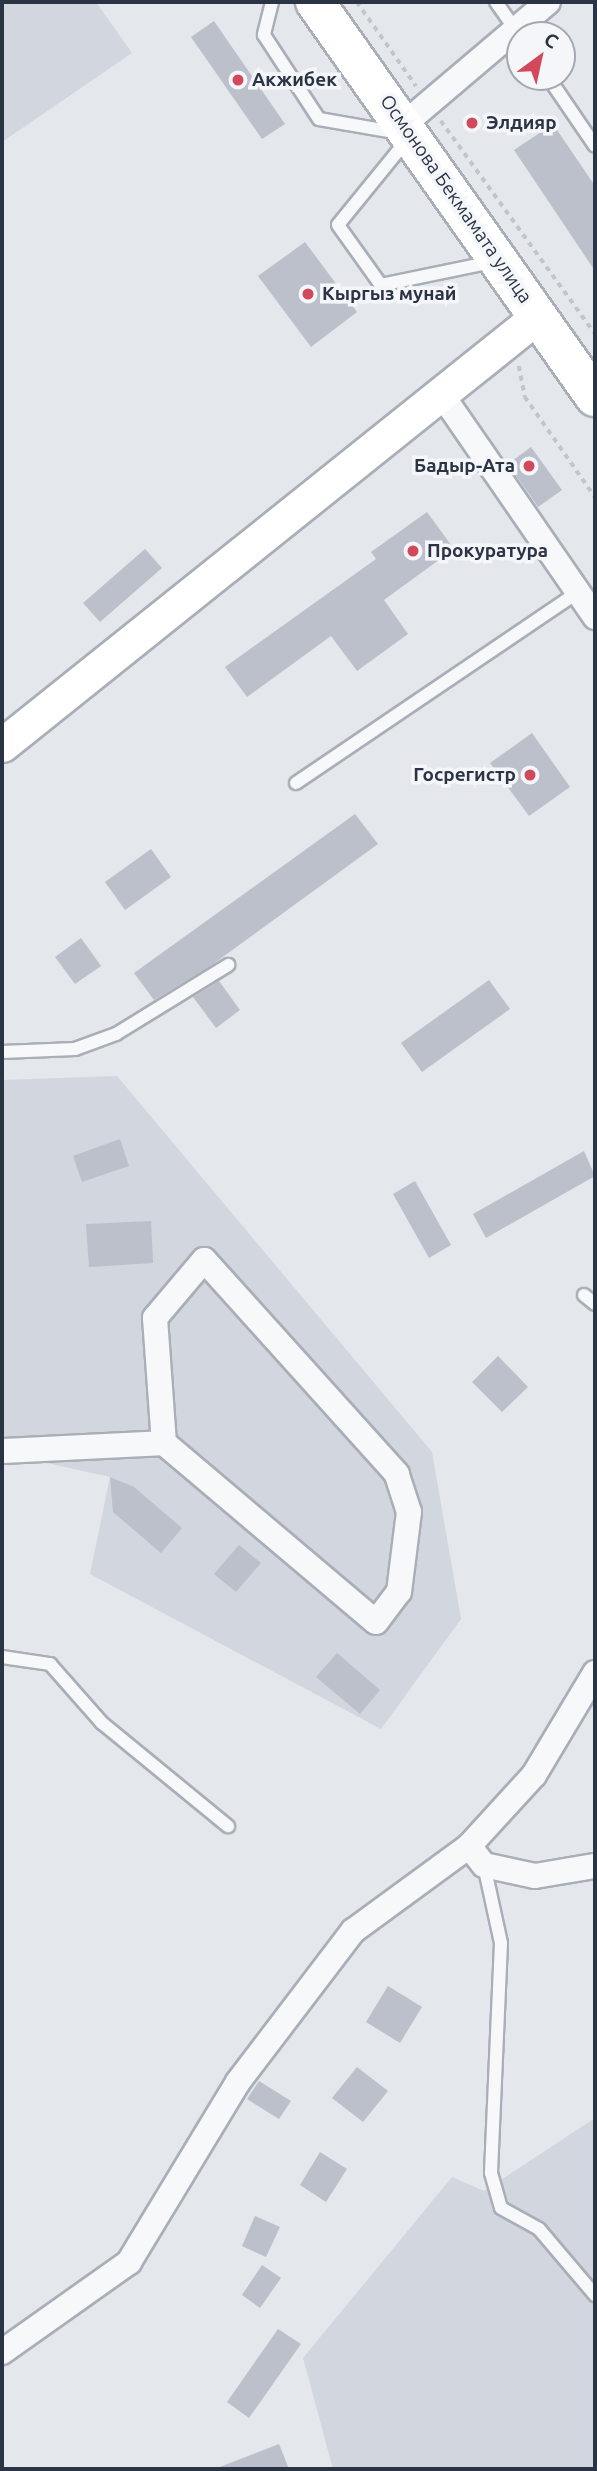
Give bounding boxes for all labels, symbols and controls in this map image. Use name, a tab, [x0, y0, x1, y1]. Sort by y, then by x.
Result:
north arrow	[506, 21, 576, 91]
text: С	[540, 28, 562, 53]
place label: Акжибек	[252, 69, 337, 91]
marker: Акжибек	[230, 72, 246, 88]
street label: Осмонова Бекмамата улица	[375, 90, 537, 308]
place label: Элдияр	[486, 112, 557, 134]
marker: Элдияр	[464, 115, 480, 131]
place label: Кыргыз мунай	[322, 283, 456, 305]
marker: Кыргыз мунай	[300, 286, 316, 302]
place label: Бадыр-Ата	[414, 455, 515, 477]
marker: Бадыр-Ата	[521, 458, 537, 474]
place label: Прокуратура	[427, 540, 548, 562]
marker: Прокуратура	[405, 543, 421, 559]
place label: Госрегистр	[413, 764, 516, 786]
marker: Госрегистр	[522, 767, 538, 783]

